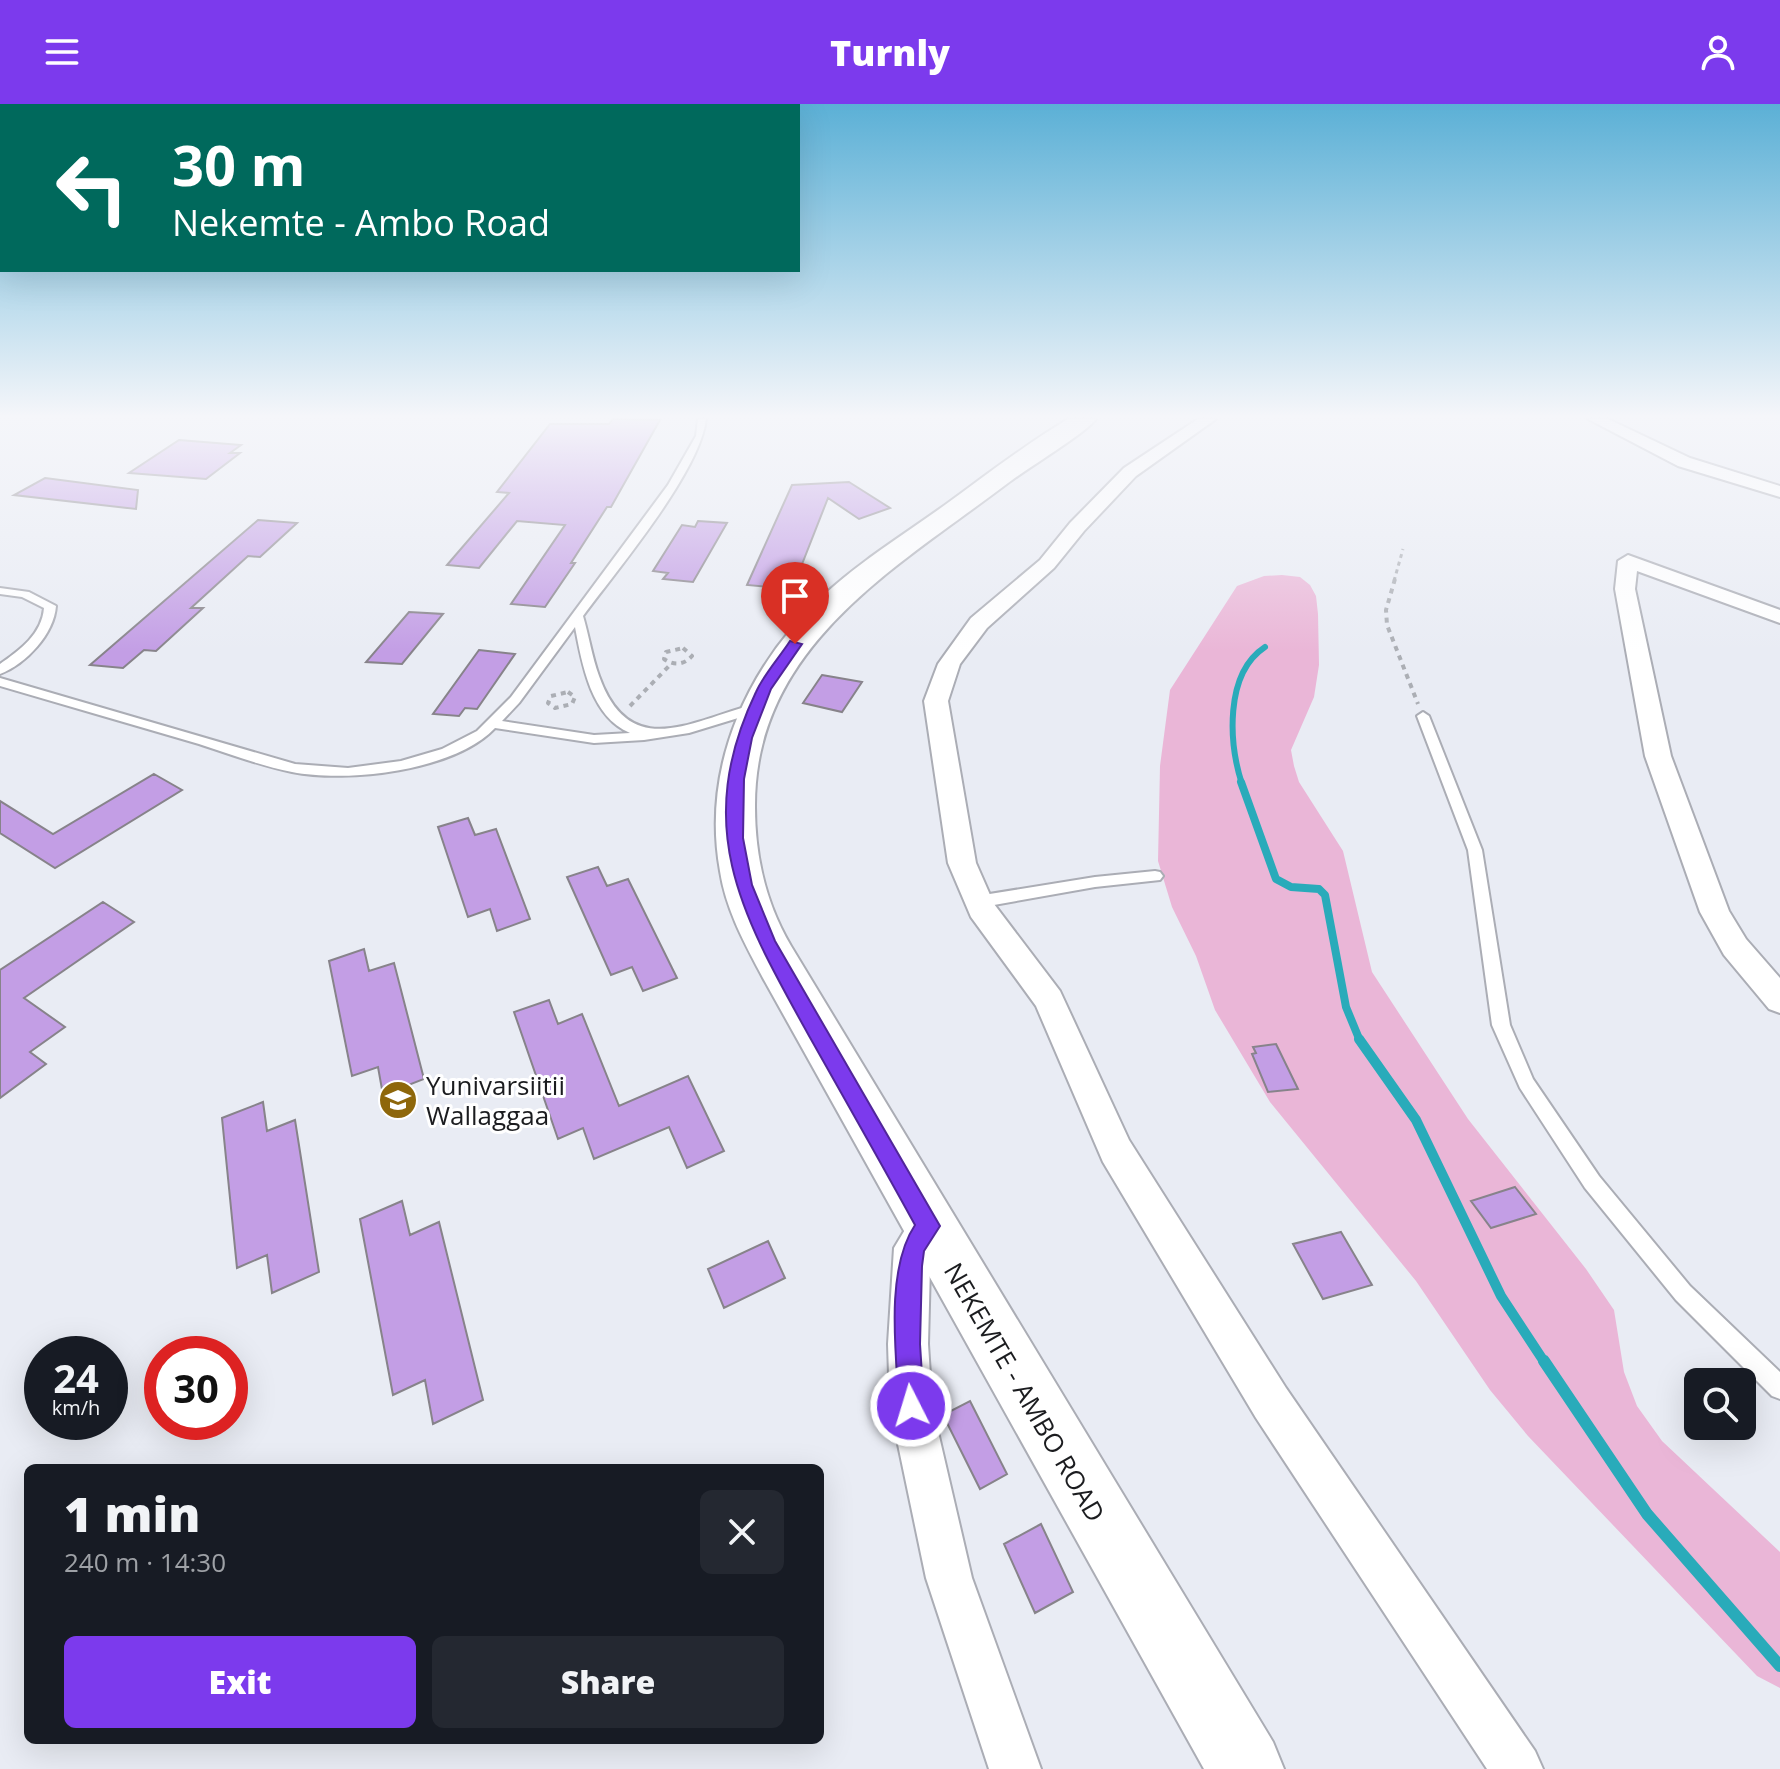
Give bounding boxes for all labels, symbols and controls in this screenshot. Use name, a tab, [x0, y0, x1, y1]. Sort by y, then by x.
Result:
text: Turnly	[830, 28, 950, 77]
icon: menu	[40, 30, 84, 74]
icon: person	[1696, 30, 1740, 74]
text: 30 m	[172, 126, 306, 202]
icon: left	[40, 136, 144, 240]
text: Nekemte - Ambo Road	[172, 198, 550, 247]
pin	[761, 562, 829, 644]
icon: arrive	[773, 574, 817, 618]
place label: Yunivarsiitii Wallaggaa	[426, 1067, 565, 1133]
school or university icon: Yunivarsiitii Wallaggaa	[377, 1079, 419, 1121]
street label: NEKEMTE - AMBO ROAD	[936, 1256, 1114, 1528]
speed limit sign: 30	[144, 1336, 248, 1440]
text: 24	[53, 1350, 99, 1405]
position arrow	[869, 1364, 953, 1448]
map controls	[1684, 1368, 1756, 1440]
button: search	[1684, 1368, 1756, 1440]
text: km/h	[52, 1394, 100, 1421]
text: 1 min	[64, 1481, 200, 1546]
button: close	[700, 1490, 784, 1574]
text: 240 m · 14:30	[64, 1544, 226, 1580]
button: Exit	[64, 1636, 416, 1728]
button: Share	[432, 1636, 784, 1728]

